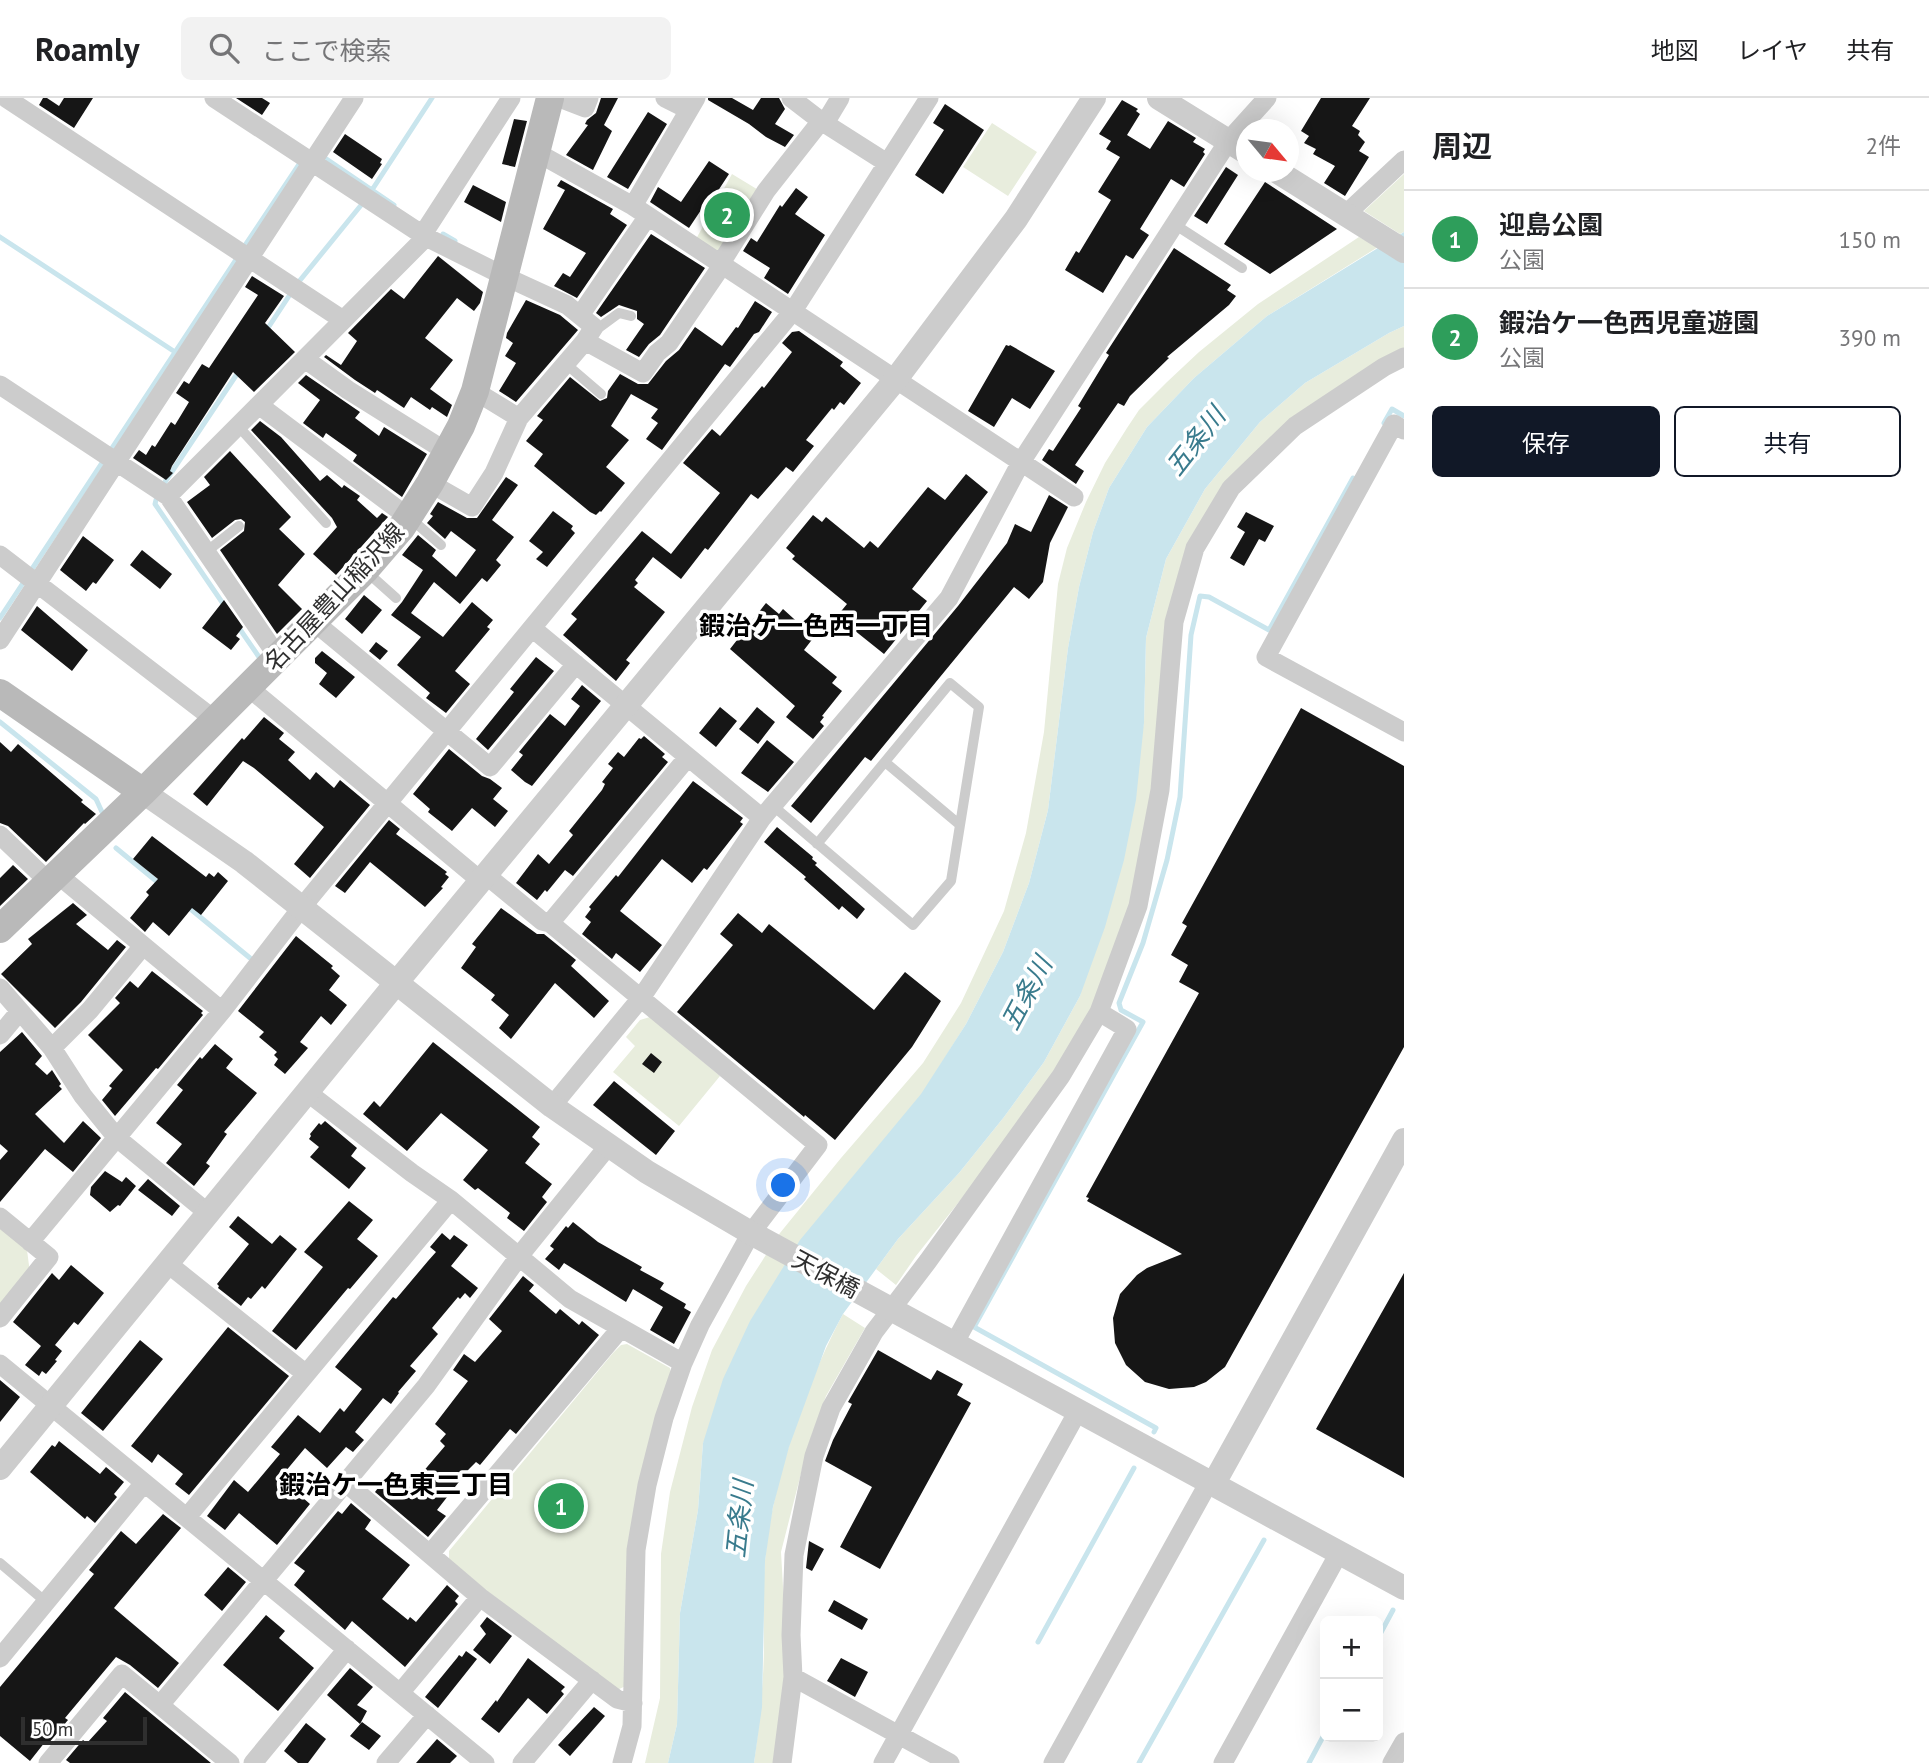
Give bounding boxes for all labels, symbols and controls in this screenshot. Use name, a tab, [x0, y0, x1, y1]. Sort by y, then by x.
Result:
search box	[181, 17, 671, 80]
text: Roamly	[35, 27, 139, 70]
icon: search	[205, 29, 243, 67]
text: ここで検索	[261, 34, 391, 67]
text: 地図	[1651, 35, 1699, 66]
text: レイヤ	[1737, 35, 1808, 66]
text: 共有	[1846, 35, 1894, 66]
north arrow	[1236, 119, 1299, 182]
text: 周辺	[1432, 126, 1492, 165]
text: 2件	[1865, 131, 1901, 160]
pin: 2	[704, 189, 750, 241]
text: 迎島公園	[1499, 208, 1603, 241]
text: 1	[1448, 225, 1462, 254]
text: 150 m	[1839, 225, 1901, 254]
text: 公園	[1499, 245, 1545, 274]
text: 鍜治ケ一色西児童遊園	[1499, 306, 1759, 339]
text: 2	[1448, 323, 1462, 352]
text: 390 m	[1839, 323, 1901, 352]
text: 公園	[1499, 343, 1545, 372]
water label: 五条川	[1158, 398, 1234, 482]
button: 保存	[1432, 406, 1660, 477]
button: 共有	[1674, 406, 1901, 477]
street label: 名古屋豊山稲沢線	[257, 516, 411, 678]
district label: 鍜治ケ一色西一丁目	[699, 609, 933, 642]
water label: 五条川	[993, 948, 1060, 1035]
your location	[766, 1168, 800, 1202]
street label: 天保橋	[787, 1243, 865, 1305]
district label: 鍜治ケ一色東二丁目	[279, 1468, 513, 1501]
water label: 五条川	[719, 1476, 760, 1560]
pin: 1	[538, 1480, 584, 1532]
map controls	[1320, 1616, 1383, 1742]
button: +	[1320, 1616, 1383, 1679]
button: −	[1320, 1679, 1383, 1742]
scale bar	[21, 1714, 147, 1746]
text: 50 m	[32, 1717, 73, 1741]

